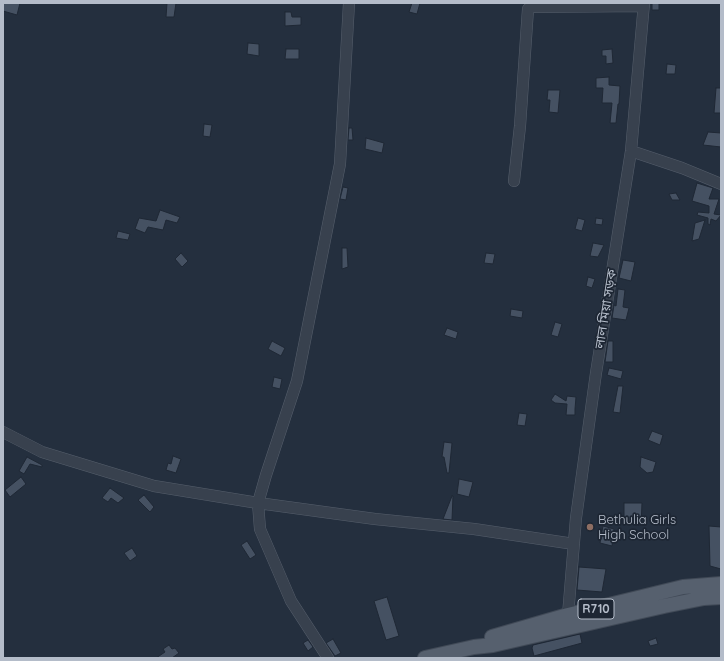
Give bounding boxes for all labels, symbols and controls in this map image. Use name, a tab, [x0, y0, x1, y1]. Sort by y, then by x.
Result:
street label: লাল মিয়া সড়ক	[592, 268, 620, 350]
place label: Bethulia Girls High School	[598, 512, 676, 543]
marker: Bethulia Girls High School	[585, 522, 595, 532]
road number: R710	[578, 599, 614, 619]

